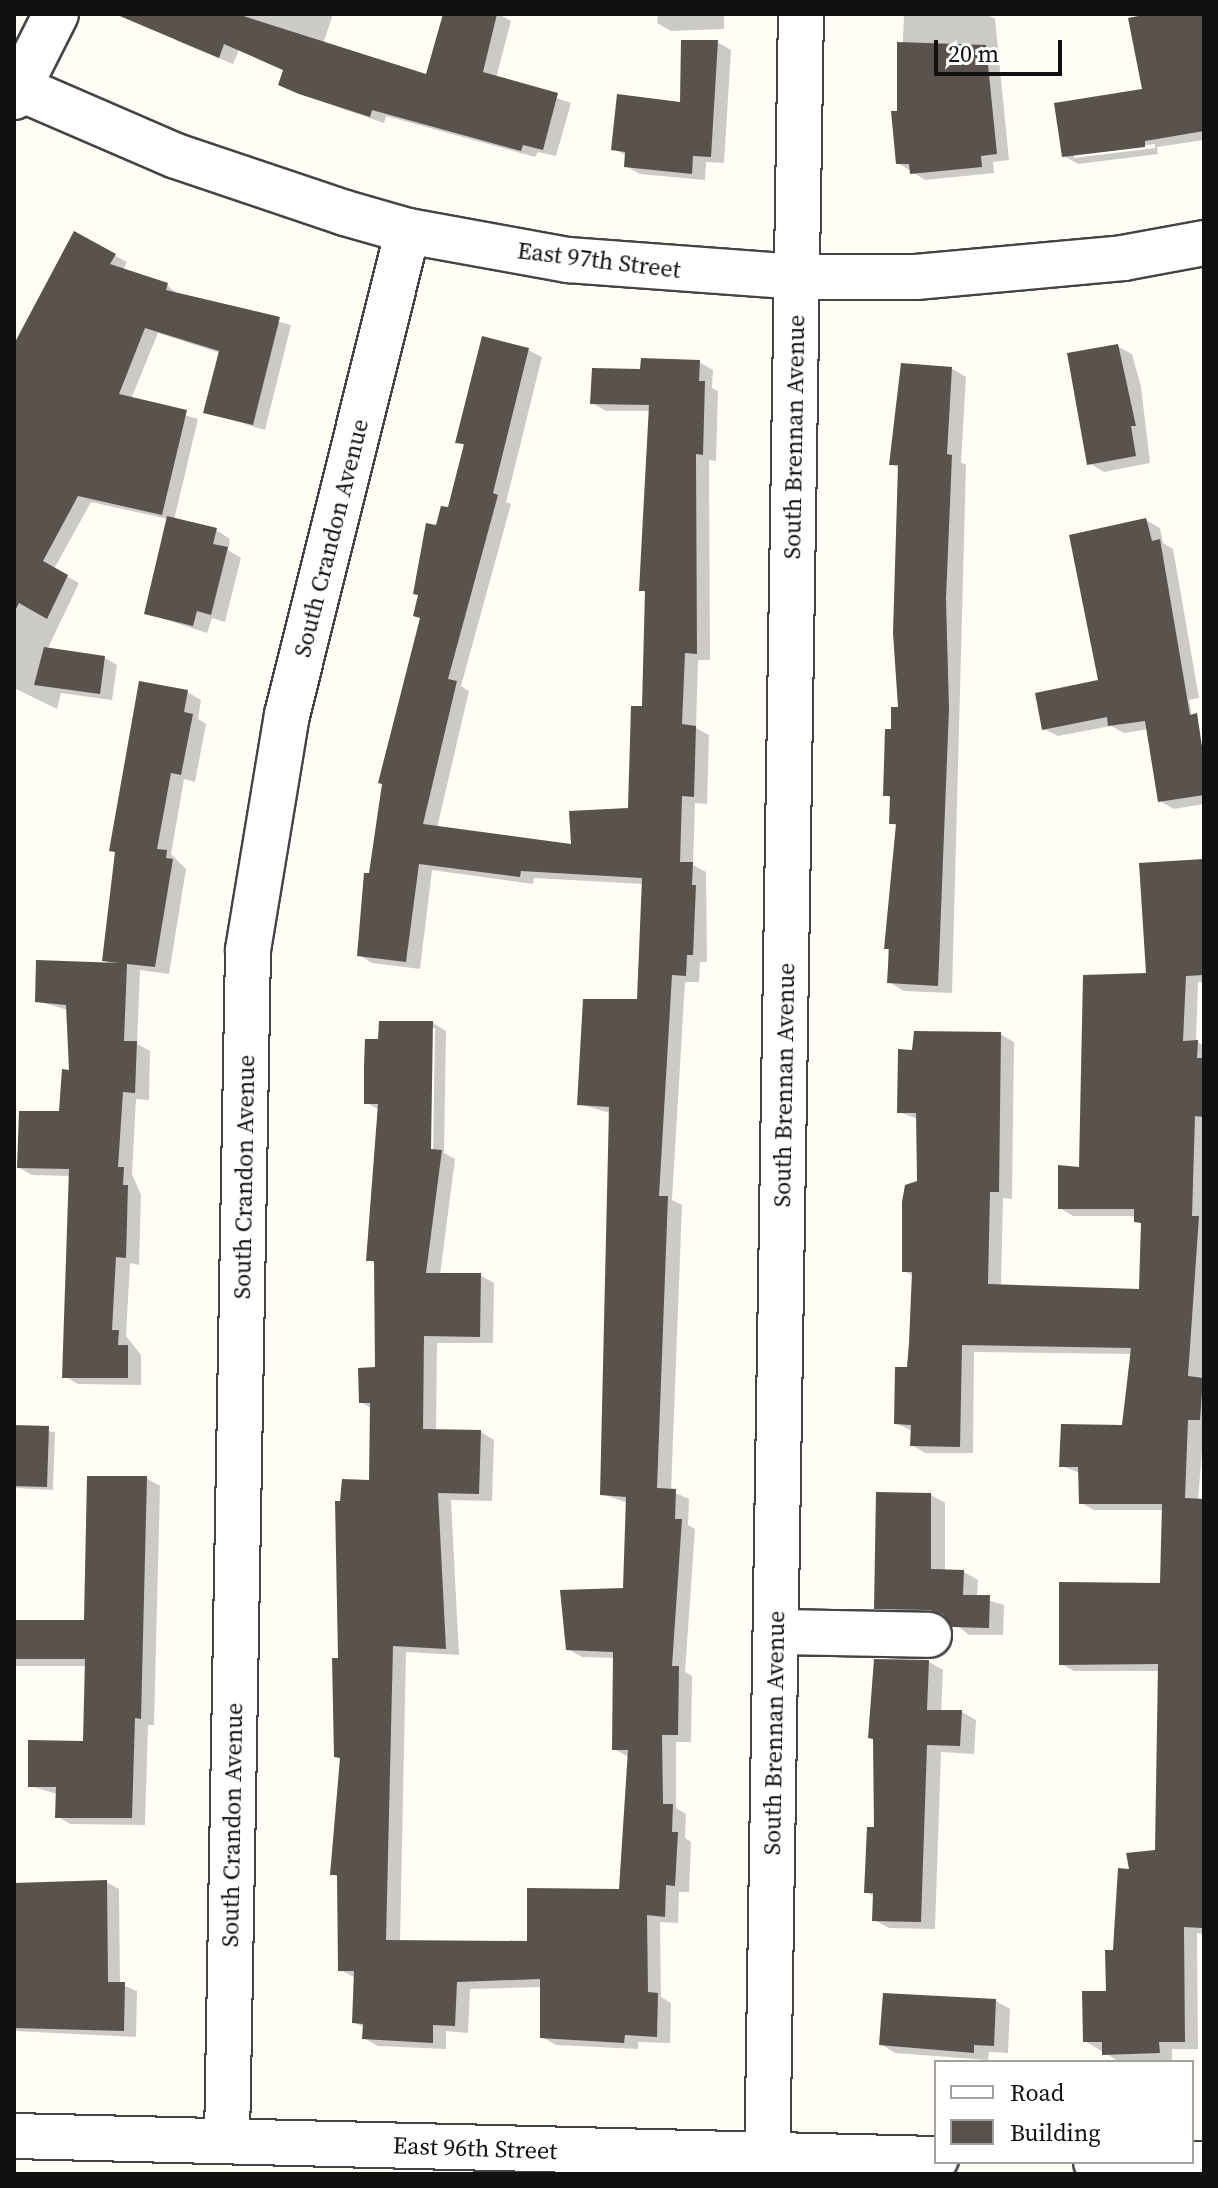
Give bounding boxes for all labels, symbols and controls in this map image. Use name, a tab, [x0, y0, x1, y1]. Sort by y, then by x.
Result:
scale bar	[938, 24, 1066, 74]
text: 20 m	[948, 37, 999, 70]
street label: East 97th Street	[516, 236, 682, 284]
street label: South Brennan Avenue	[777, 315, 811, 559]
street label: South Crandon Avenue	[287, 416, 375, 660]
street label: South Brennan Avenue	[767, 963, 801, 1207]
street label: South Crandon Avenue	[227, 1055, 261, 1299]
street label: South Brennan Avenue	[757, 1611, 791, 1855]
street label: South Crandon Avenue	[215, 1703, 249, 1947]
legend	[934, 2060, 1194, 2164]
text: Road	[1010, 2076, 1064, 2109]
text: Building	[1010, 2116, 1101, 2149]
street label: East 96th Street	[392, 2131, 558, 2165]

